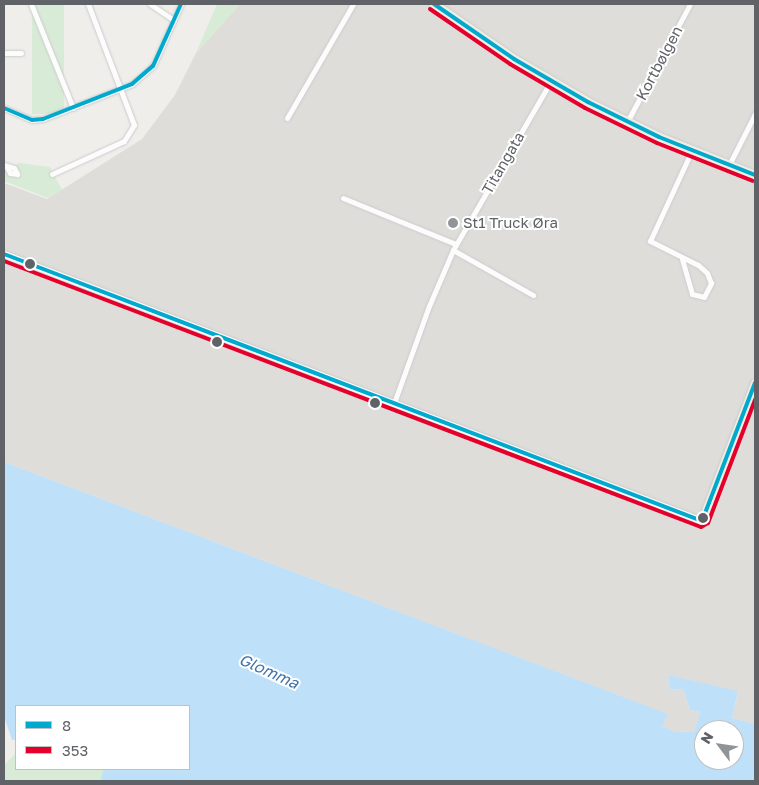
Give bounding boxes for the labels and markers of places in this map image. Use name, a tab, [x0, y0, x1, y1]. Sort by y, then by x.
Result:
place label: St1 Truck Øra	[463, 214, 558, 232]
marker: St1 Truck Øra	[447, 217, 459, 229]
unlabelled marker	[25, 259, 35, 269]
unlabelled marker	[212, 337, 222, 347]
unlabelled marker	[370, 398, 380, 408]
unlabelled marker	[698, 513, 708, 523]

